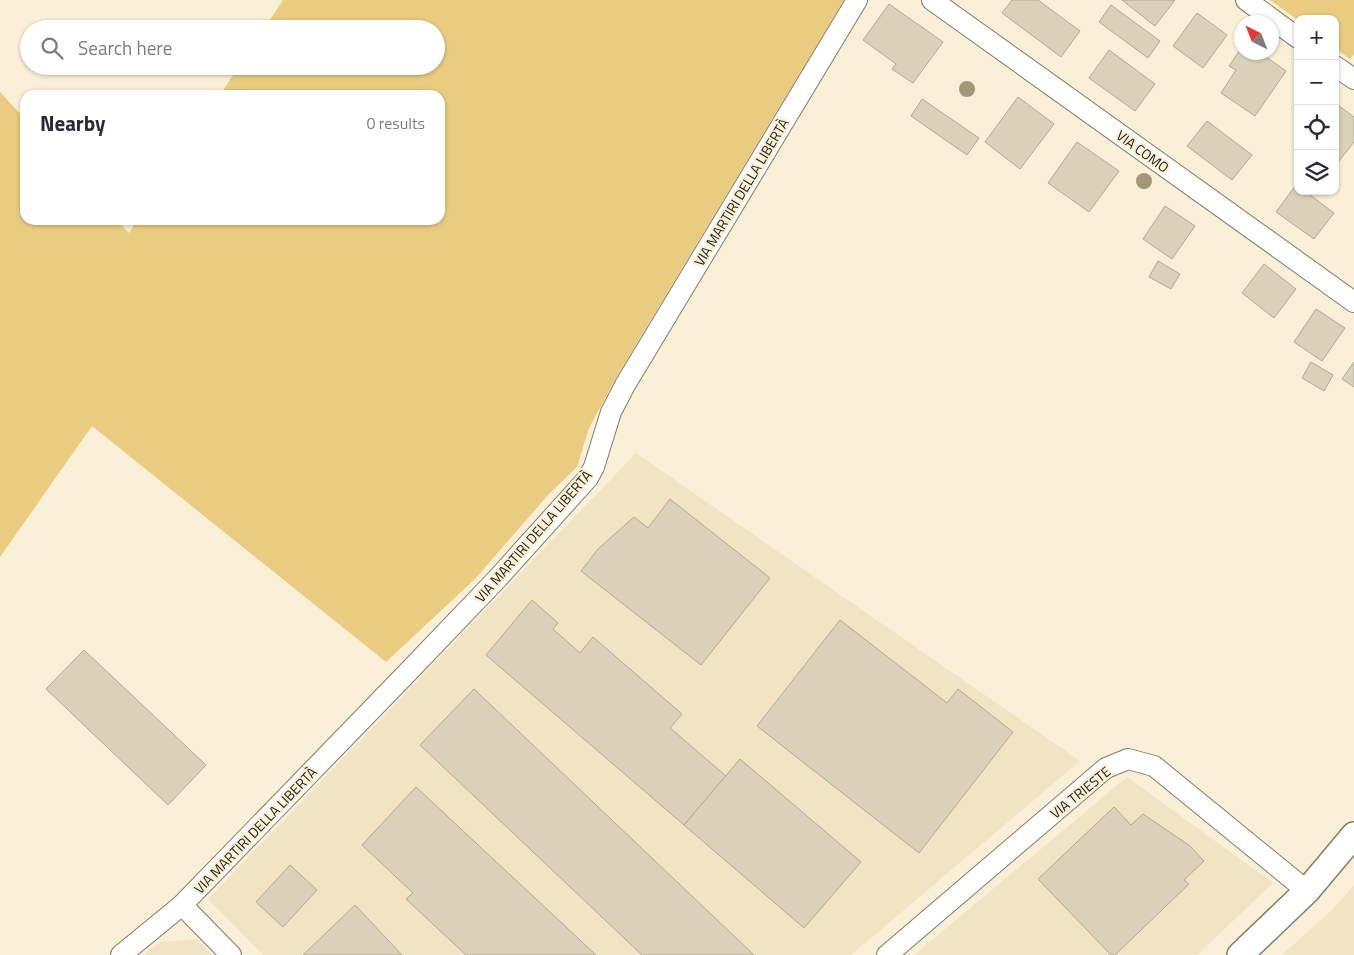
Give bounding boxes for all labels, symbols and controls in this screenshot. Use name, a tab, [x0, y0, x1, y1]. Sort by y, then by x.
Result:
north arrow	[1234, 15, 1279, 60]
map controls	[1294, 15, 1339, 195]
button: +	[1294, 15, 1339, 60]
search box	[20, 20, 445, 75]
text: Search here	[78, 33, 172, 62]
icon: search	[38, 34, 66, 62]
button: −	[1294, 60, 1339, 105]
button: locate	[1294, 105, 1339, 150]
text: Nearby	[40, 107, 105, 139]
text: 0 results	[366, 111, 425, 135]
street label: VIA MARTIRI DELLA LIBERTÀ	[688, 114, 794, 270]
street label: VIA COMO	[1112, 125, 1174, 177]
button: layers	[1294, 150, 1339, 195]
street label: VIA MARTIRI DELLA LIBERTÀ	[470, 465, 597, 607]
street label: VIA MARTIRI DELLA LIBERTÀ	[189, 761, 322, 898]
street label: VIA TRIESTE	[1045, 761, 1115, 823]

